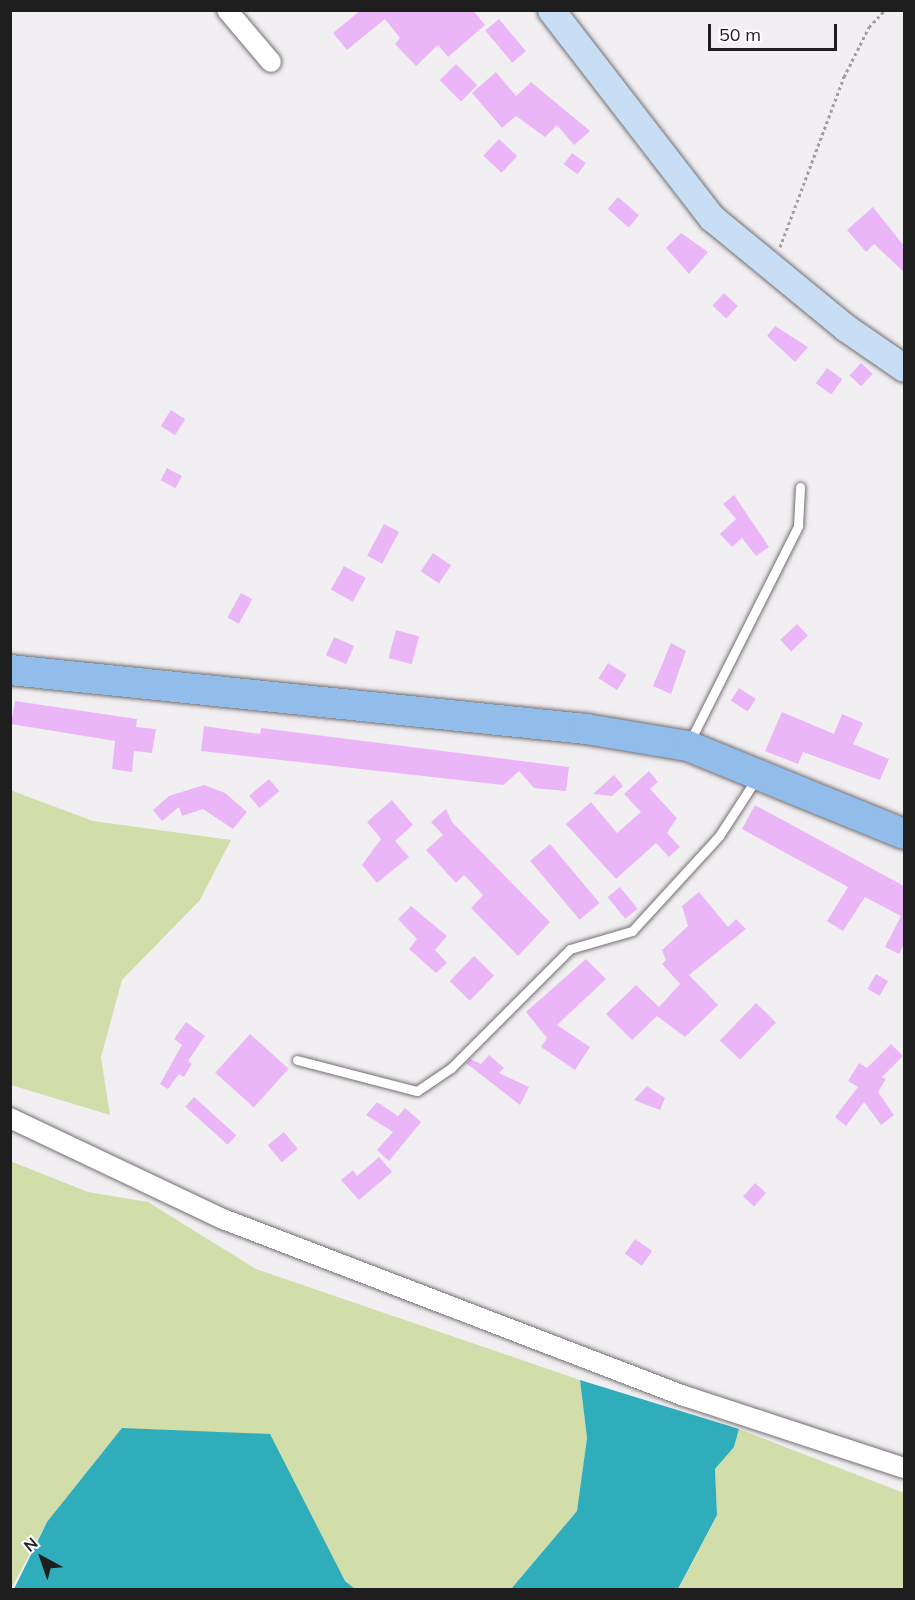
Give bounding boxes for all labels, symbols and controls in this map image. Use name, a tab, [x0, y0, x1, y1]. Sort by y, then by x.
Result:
scale bar	[711, 12, 840, 50]
text: 50 m	[719, 23, 761, 46]
north arrow	[12, 1528, 72, 1588]
text: N	[19, 1533, 41, 1556]

